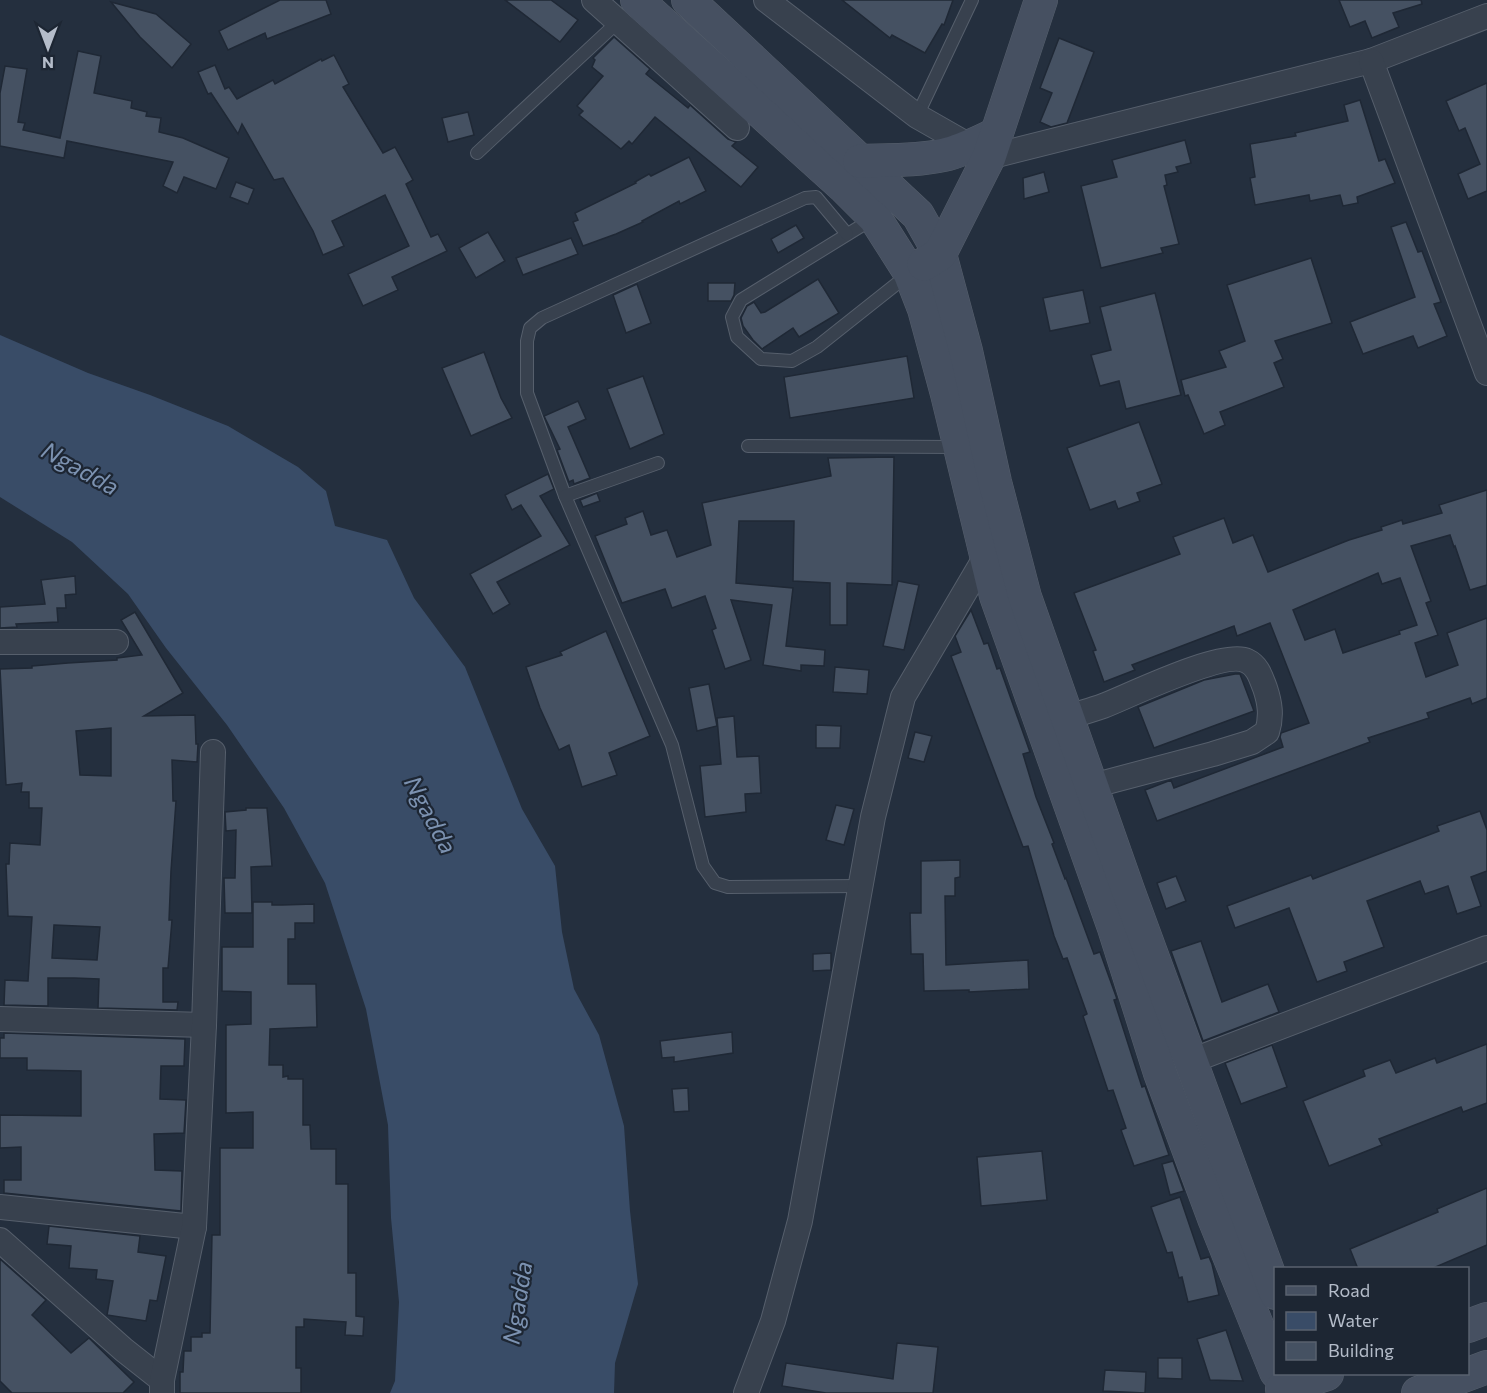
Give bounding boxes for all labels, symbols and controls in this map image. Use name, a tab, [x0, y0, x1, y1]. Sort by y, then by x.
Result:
north arrow	[18, 18, 78, 78]
text: N	[42, 54, 54, 73]
water label: Ngadda	[37, 435, 124, 501]
water label: Ngadda	[399, 771, 464, 858]
water label: Ngadda	[496, 1259, 537, 1346]
legend	[1274, 1267, 1469, 1375]
text: Road	[1328, 1279, 1370, 1301]
text: Water	[1328, 1309, 1379, 1331]
text: Building	[1328, 1339, 1394, 1361]

